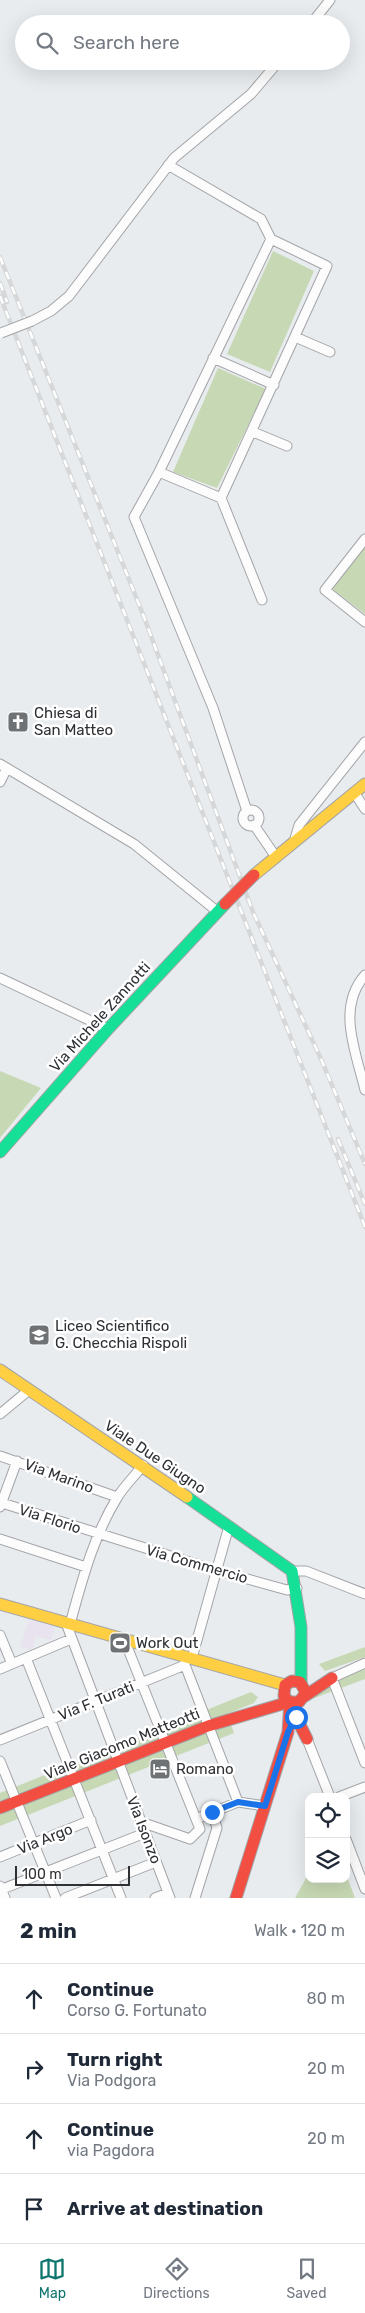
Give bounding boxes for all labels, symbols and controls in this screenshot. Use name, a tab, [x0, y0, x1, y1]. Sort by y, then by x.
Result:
search box	[15, 15, 350, 70]
icon: search	[33, 29, 61, 57]
text: Search here	[73, 31, 180, 54]
place label: Chiesa di San Matteo	[34, 704, 113, 739]
church icon: Chiesa di San Matteo	[6, 710, 30, 734]
street label: Via Michele Zannotti	[46, 958, 154, 1076]
place label: Liceo Scientifico G. Checchia Rispoli	[55, 1317, 187, 1352]
school or university icon: Liceo Scientifico G. Checchia Rispoli	[27, 1323, 51, 1347]
street label: Viale Due Giugno	[101, 1416, 209, 1498]
street label: Via Marino	[22, 1455, 96, 1497]
street label: Via Florio	[17, 1501, 83, 1537]
street label: Via Commercio	[144, 1541, 250, 1587]
sports icon: Work Out	[108, 1631, 132, 1655]
place label: Work Out	[136, 1634, 198, 1652]
street label: Via F. Turati	[55, 1678, 137, 1724]
street label: Viale Giacomo Matteotti	[42, 1705, 202, 1783]
route start	[285, 1706, 308, 1729]
hotel icon: Romano	[148, 1757, 172, 1781]
place label: Romano	[176, 1760, 234, 1778]
map controls	[305, 1793, 350, 1883]
button: locate	[305, 1793, 350, 1838]
street label: Via Isonzo	[123, 1794, 165, 1866]
route end	[201, 1801, 224, 1824]
street label: Via Argo	[15, 1820, 75, 1858]
button: layers	[305, 1838, 350, 1883]
scale bar	[15, 1863, 130, 1886]
text: 100 m	[22, 1866, 62, 1883]
text: 2 min	[20, 1918, 77, 1943]
text: Walk · 120 m	[254, 1921, 345, 1940]
text: Continue	[67, 1978, 154, 2001]
icon: ahead	[20, 1985, 48, 2013]
text: 80 m	[307, 1989, 345, 2008]
text: Corso G. Fortunato	[67, 2001, 207, 2020]
text: Turn right	[67, 2048, 162, 2071]
icon: right	[20, 2055, 48, 2083]
text: 20 m	[307, 2059, 345, 2078]
text: Via Podgora	[67, 2071, 156, 2090]
text: Continue	[67, 2118, 154, 2141]
icon: ahead	[20, 2125, 48, 2153]
text: 20 m	[307, 2129, 345, 2148]
text: via Pagdora	[67, 2141, 154, 2160]
icon: arrive	[20, 2195, 48, 2223]
text: Arrive at destination	[67, 2197, 263, 2220]
tab: Map	[38, 2255, 66, 2302]
tab: Directions	[143, 2255, 210, 2302]
tab: Saved	[287, 2255, 327, 2302]

